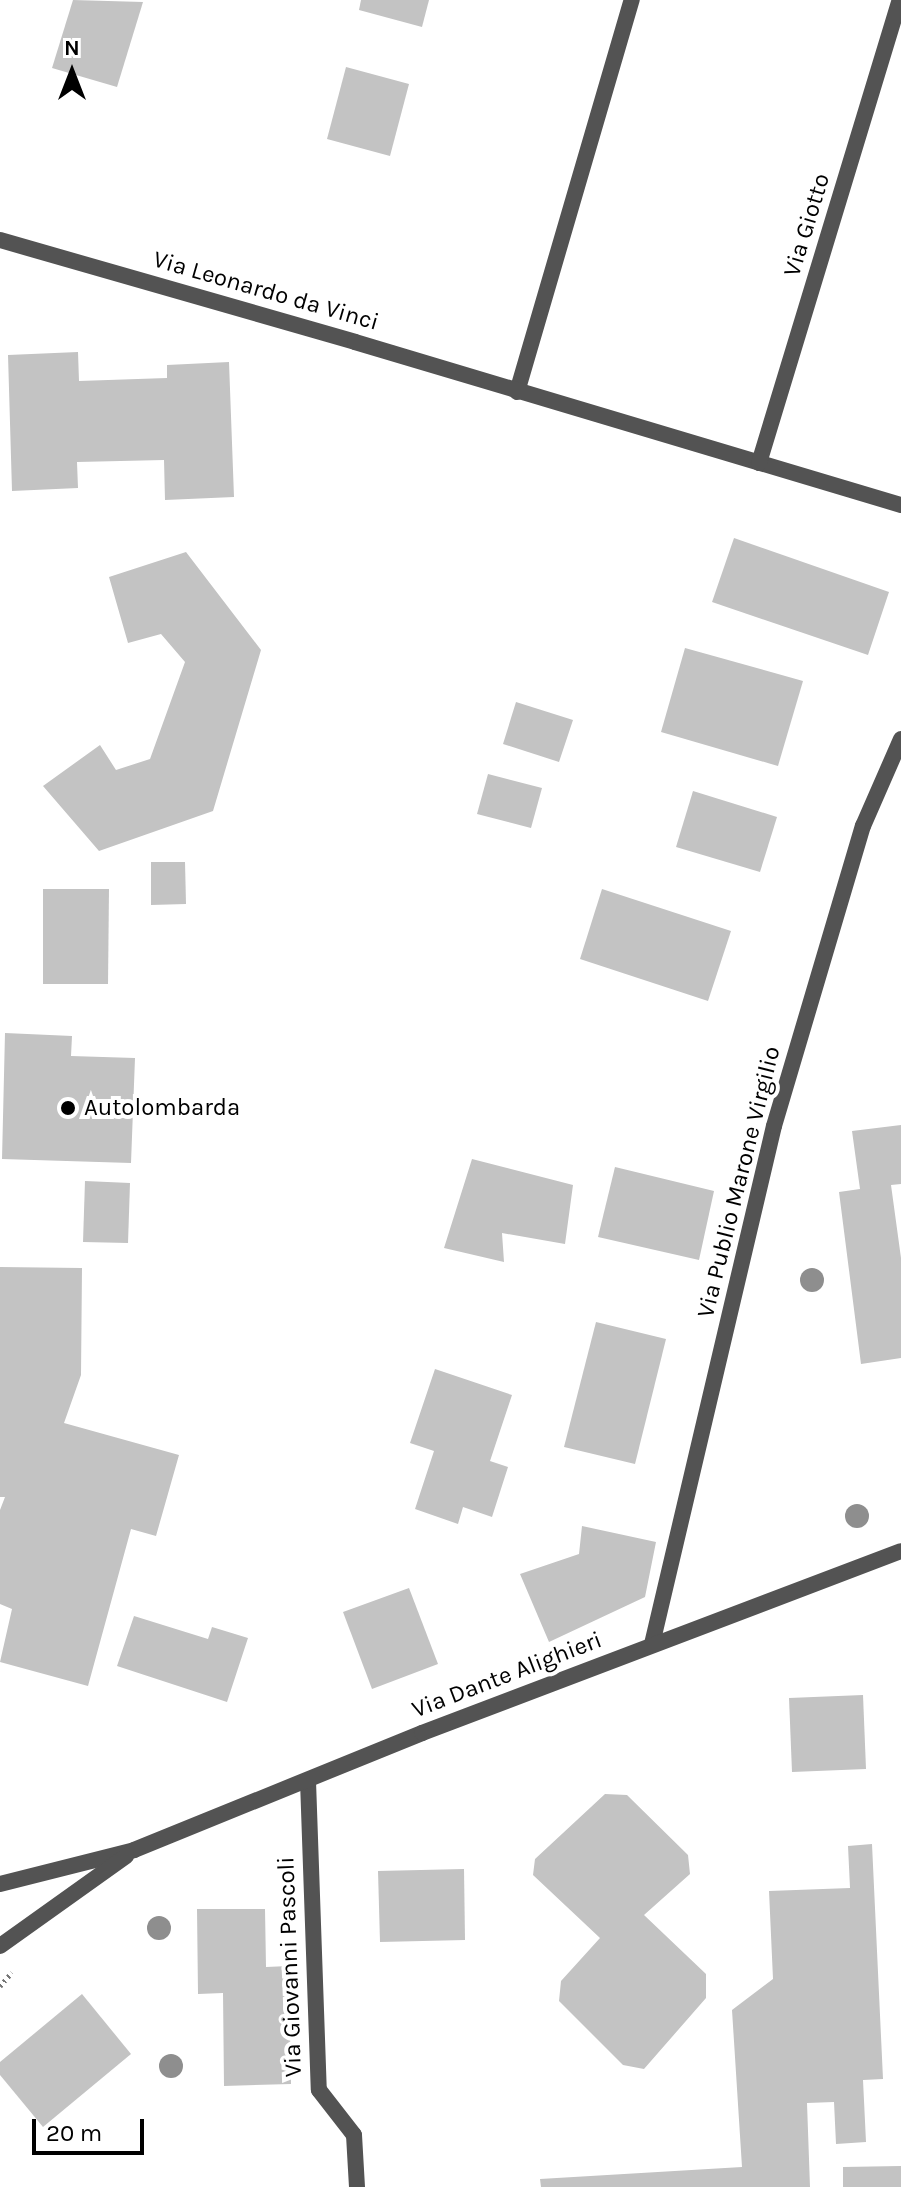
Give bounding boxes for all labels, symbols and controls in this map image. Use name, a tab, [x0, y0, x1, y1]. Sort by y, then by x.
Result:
north arrow	[32, 32, 112, 112]
text: N	[64, 35, 80, 61]
street label: Via Giotto	[778, 170, 836, 280]
street label: Via Leonardo da Vinci	[150, 245, 382, 337]
street label: Via Publio Marone Virgilio	[691, 1043, 787, 1321]
place label: Autolombarda	[84, 1094, 240, 1122]
marker: Autolombarda	[59, 1099, 77, 1117]
street label: Via Dante Alighieri	[408, 1626, 606, 1724]
street label: Via Giovanni Pascoli	[272, 1856, 308, 2078]
scale bar	[36, 2103, 148, 2153]
text: 20 m	[46, 2119, 102, 2147]

